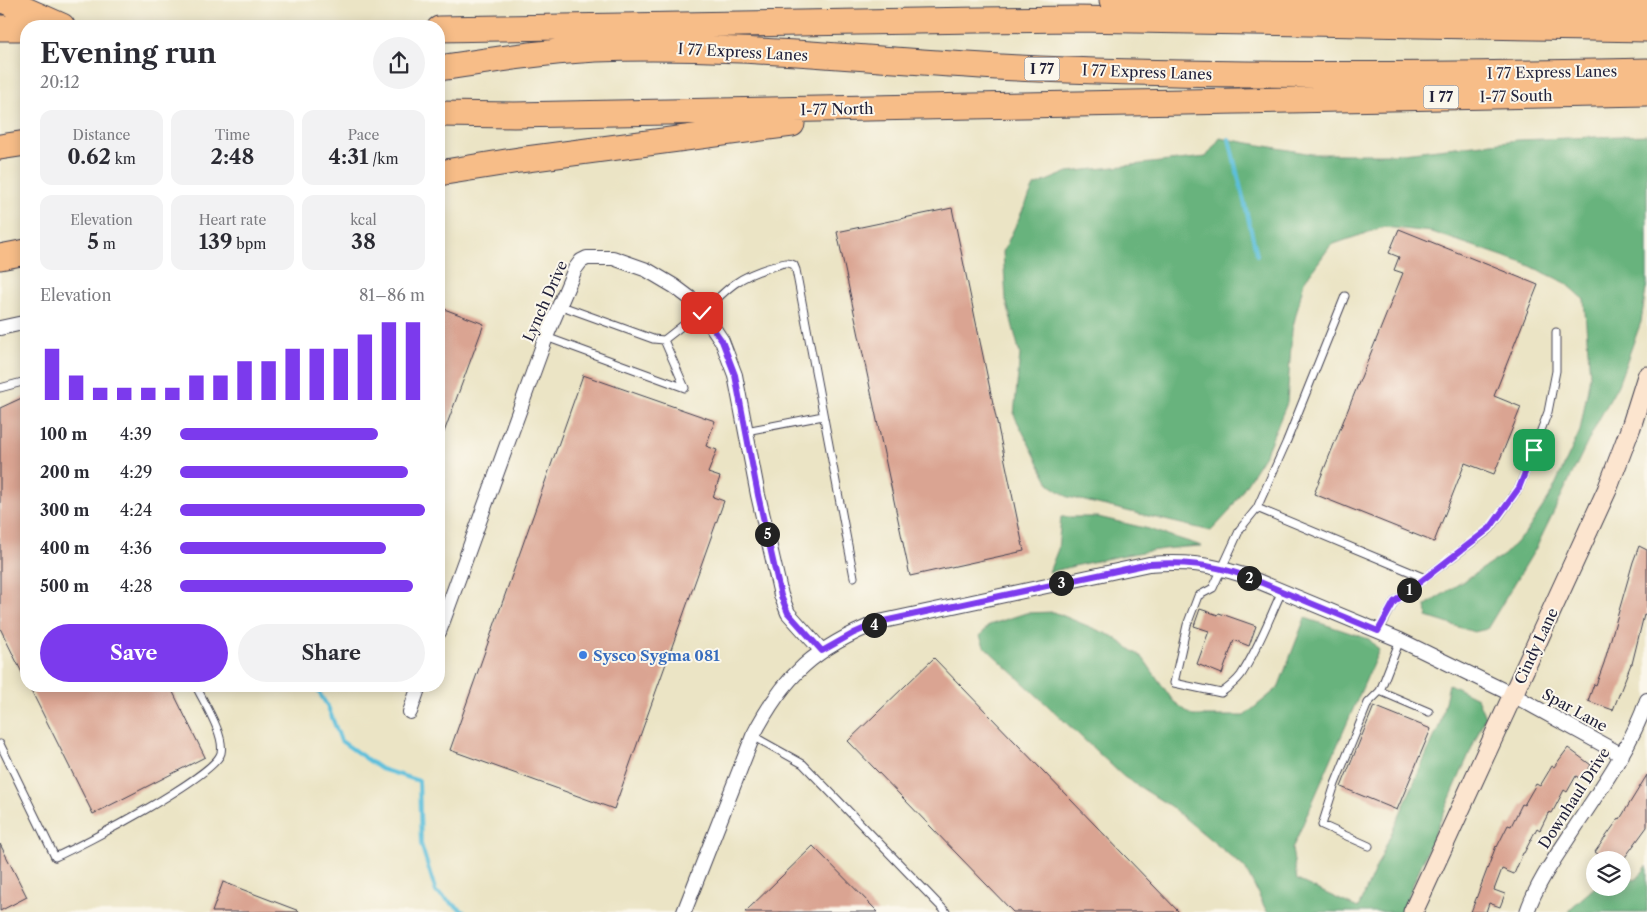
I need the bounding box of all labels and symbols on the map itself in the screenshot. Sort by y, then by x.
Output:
street label: I 77 Express Lanes [677,39,809,65]
road number: I 77 [1024,58,1060,80]
street label: I 77 Express Lanes [1082,60,1212,84]
street label: I 77 Express Lanes [1487,61,1617,83]
road number: I 77 [1424,85,1458,108]
street label: I-77 South [1479,86,1553,106]
street label: I-77 North [800,99,874,119]
street label: Lynch Drive [519,257,571,345]
pin [681,292,723,334]
pin [1513,429,1555,471]
pin: 5 [754,522,780,546]
pin: 2 [1236,566,1262,590]
pin: 3 [1048,570,1074,596]
pin: 1 [1396,578,1422,602]
street label: Cindy Lane [1510,605,1562,687]
pin: 4 [862,612,886,638]
place label: Sysco Sygma 081 [593,646,720,665]
marker: Sysco Sygma 081 [577,649,589,661]
street label: Spar Lane [1539,684,1611,736]
street label: Downhaul Drive [1534,744,1614,852]

